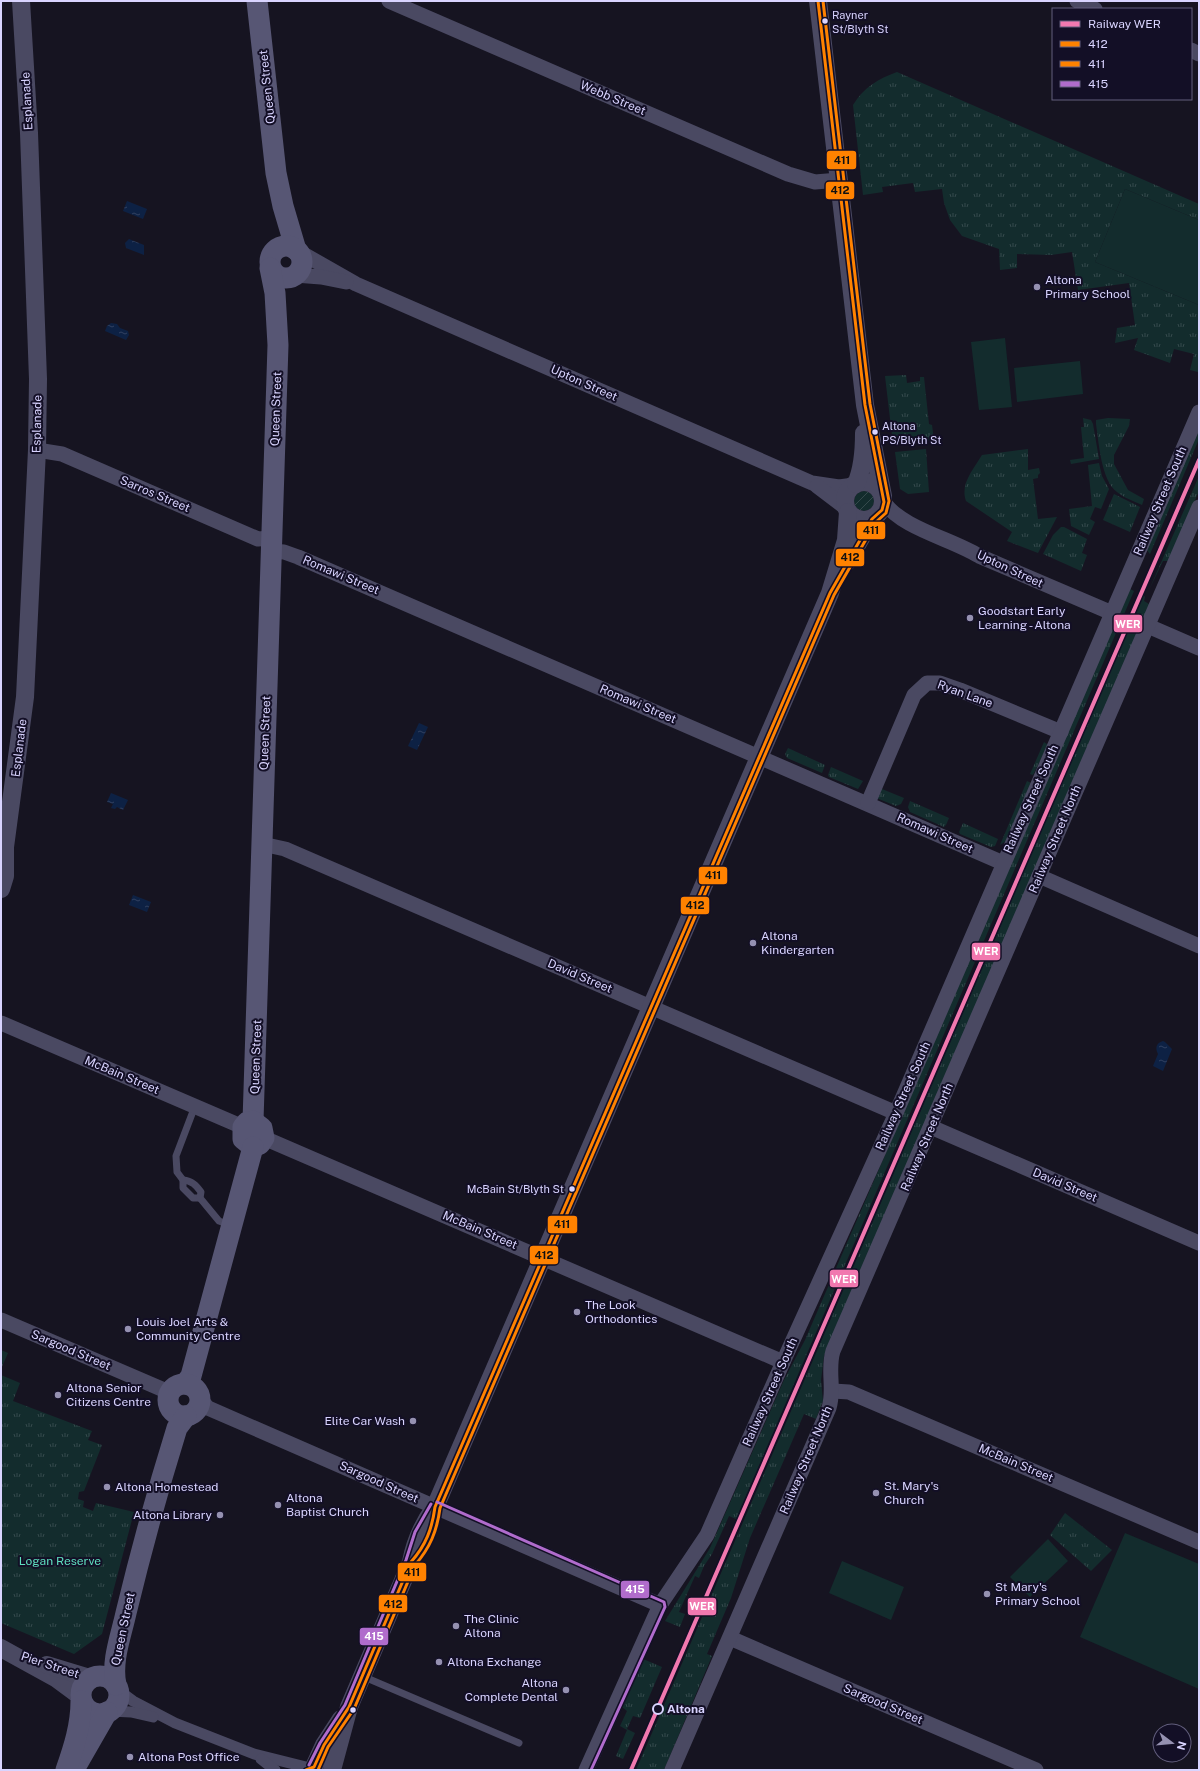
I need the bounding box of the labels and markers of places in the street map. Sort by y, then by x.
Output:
place label: Rayner St/Blyth St [832,9,888,35]
marker: Rayner St/Blyth St [820,16,830,26]
place label: Altona Primary School [1045,273,1130,301]
marker: Altona Primary School [1032,282,1042,292]
place label: Altona PS/Blyth St [882,420,941,446]
marker: Altona PS/Blyth St [870,427,880,437]
place label: Goodstart Early Learning - Altona [978,604,1071,632]
marker: Goodstart Early Learning - Altona [965,613,975,623]
place label: Altona Kindergarten [761,929,834,957]
marker: Altona Kindergarten [748,938,758,948]
place label: McBain St/Blyth St [467,1183,564,1195]
marker: McBain St/Blyth St [567,1184,577,1194]
place label: The Look Orthodontics [585,1298,657,1326]
marker: The Look Orthodontics [572,1307,582,1317]
place label: Louis Joel Arts & Community Centre [136,1315,241,1343]
marker: Louis Joel Arts & Community Centre [123,1324,133,1334]
place label: Altona Senior Citizens Centre [66,1381,151,1409]
marker: Altona Senior Citizens Centre [53,1390,63,1400]
place label: Elite Car Wash [324,1414,405,1428]
marker: Elite Car Wash [408,1416,418,1426]
place label: St. Mary's Church [884,1479,939,1507]
place label: Altona Homestead [115,1480,218,1494]
marker: Altona Homestead [102,1482,112,1492]
marker: St. Mary's Church [871,1488,881,1498]
place label: Altona Baptist Church [286,1491,369,1519]
marker: Altona Baptist Church [273,1500,283,1510]
place label: Altona Library [133,1508,213,1522]
marker: Altona Library [215,1510,225,1520]
place label: St Mary's Primary School [995,1580,1080,1608]
marker: St Mary's Primary School [982,1589,992,1599]
place label: The Clinic Altona [464,1612,519,1640]
marker: The Clinic Altona [451,1621,461,1631]
place label: Altona Exchange [447,1655,541,1669]
marker: Altona Exchange [434,1657,444,1667]
place label: Altona Complete Dental [465,1676,558,1704]
marker: Altona Complete Dental [561,1685,571,1695]
place label: Altona [667,1702,705,1716]
marker: Altona [652,1703,664,1715]
unlabelled marker [348,1705,358,1715]
place label: Altona Post Office [138,1750,240,1764]
marker: Altona Post Office [125,1752,135,1762]

